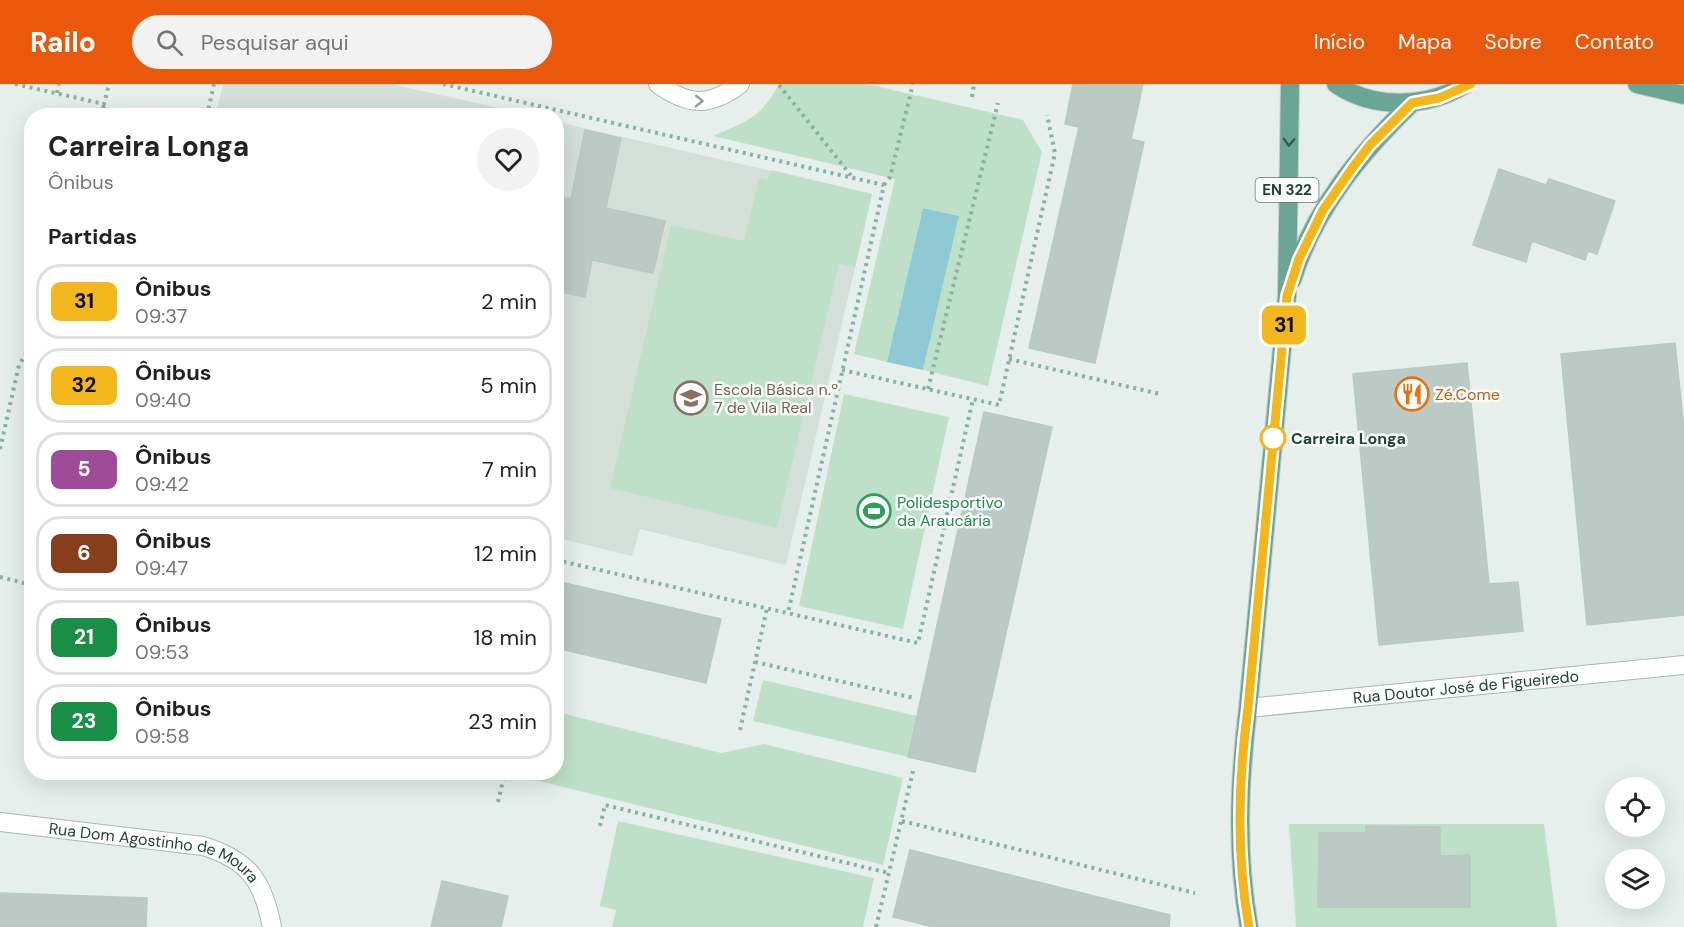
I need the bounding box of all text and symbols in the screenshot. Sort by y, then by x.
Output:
search box [132,15,552,69]
text: Railo [30,24,96,61]
icon: search [153,26,186,59]
text: Pesquisar aqui [201,28,349,57]
text: Início [1314,28,1365,56]
text: Mapa [1398,28,1452,56]
text: Sobre [1485,28,1542,56]
text: Contato [1575,28,1654,56]
one-way arrow [695,94,704,107]
text: Carreira Longa [48,128,249,165]
button: heart [477,128,540,191]
one-way arrow [1282,138,1295,147]
text: Ônibus [48,169,114,195]
road number: EN 322 [1256,178,1318,202]
text: Partidas [48,222,137,251]
text: Ônibus [135,274,212,303]
text: 31 [74,287,94,315]
text: 2 min [481,287,537,316]
text: 09:37 [135,303,187,329]
line badge: 31 [1257,306,1311,344]
text: 31 [1274,311,1294,339]
text: Ônibus [135,358,212,387]
text: 32 [72,371,96,399]
text: 5 min [480,371,537,400]
restaurant icon: Zé.Come [1394,376,1430,412]
place label: Escola Básica n.º 7 de Vila Real [714,379,838,418]
school or university icon: Escola Básica n.º 7 de Vila Real [673,380,709,416]
place label: Zé.Come [1435,384,1500,405]
text: 09:40 [135,387,191,413]
marker: Carreira Longa [1260,425,1286,451]
place label: Carreira Longa [1291,428,1406,449]
text: Ônibus [135,442,212,471]
text: 5 [77,455,91,483]
text: 7 min [482,455,537,484]
text: 09:42 [135,471,189,497]
place label: Polidesportivo da Araucária [897,492,1003,531]
sports icon: Polidesportivo da Araucária [856,493,892,529]
text: Ônibus [135,526,212,555]
text: 6 [77,539,91,567]
text: 12 min [474,539,537,568]
text: 09:47 [135,555,188,581]
text: Ônibus [135,610,212,639]
text: 21 [74,623,94,651]
text: 18 min [473,623,537,652]
text: 09:53 [135,639,189,665]
street label: Rua Doutor José de Figueiredo [1352,665,1580,709]
text: Ônibus [135,694,212,723]
text: 23 [72,707,96,735]
text: 23 min [468,707,537,736]
text: 09:58 [135,723,190,749]
map controls [1605,777,1665,909]
button: locate [1605,777,1665,837]
street label: Rua Dom Agostinho de Moura [48,818,264,887]
button: layers [1605,849,1665,909]

